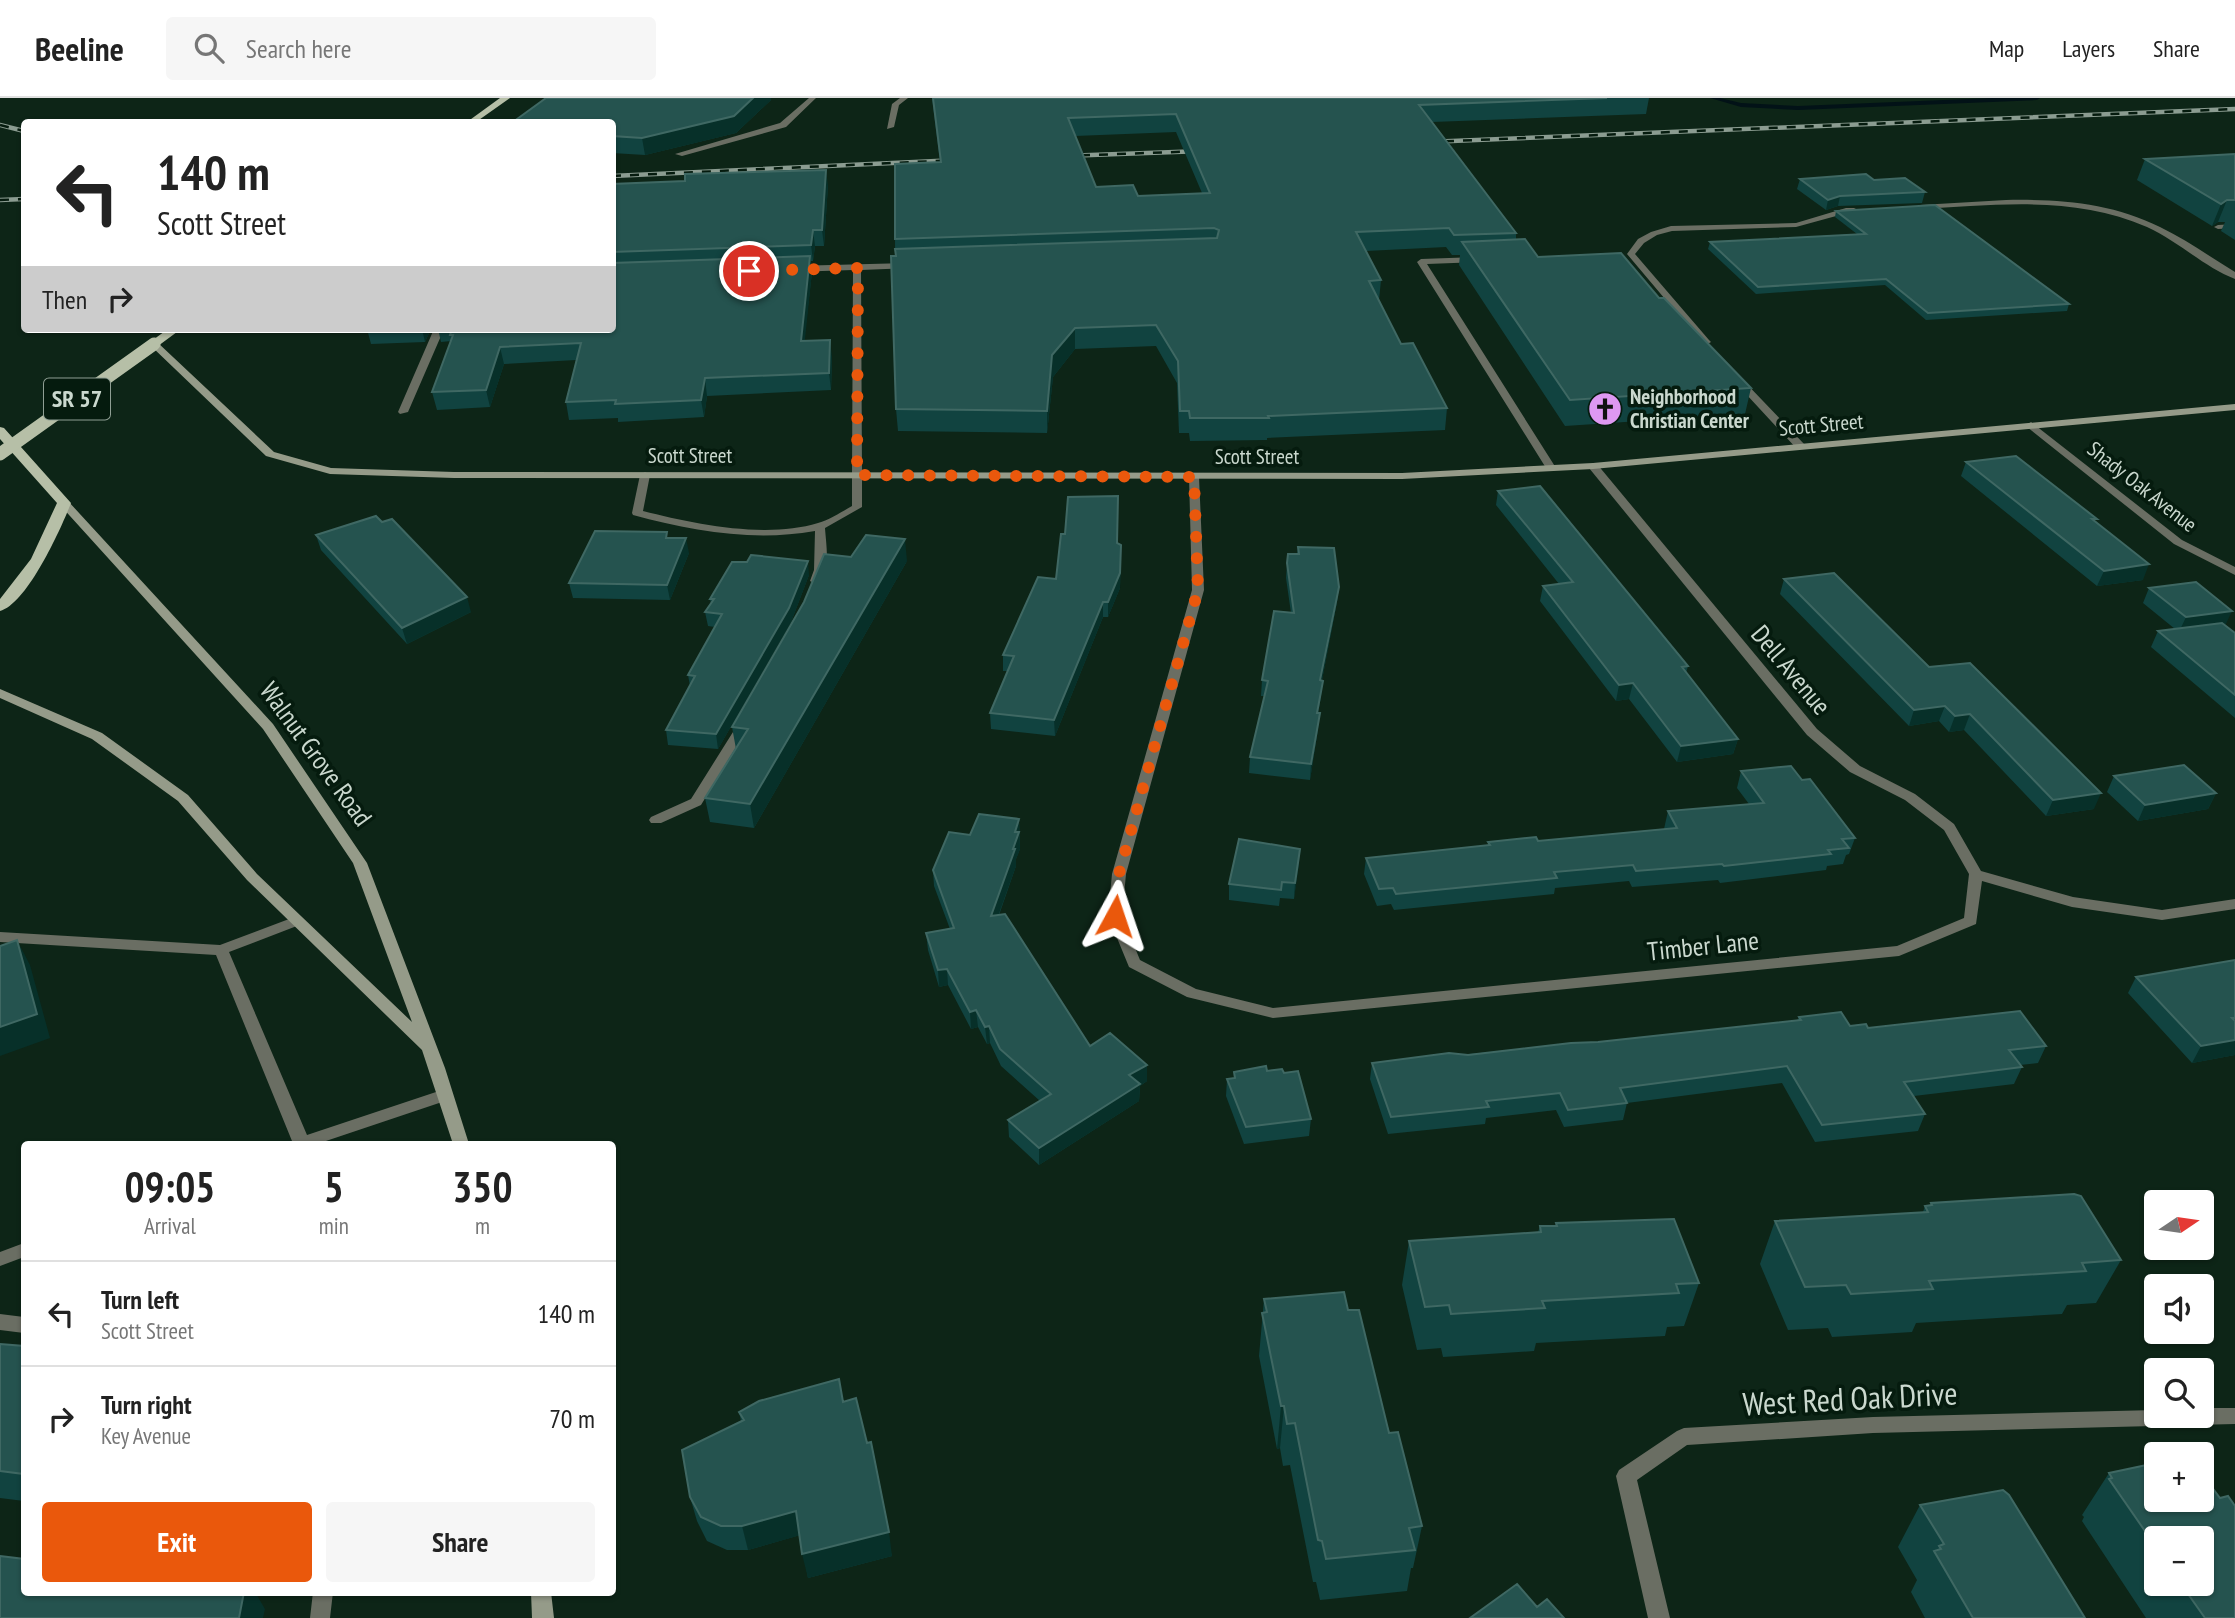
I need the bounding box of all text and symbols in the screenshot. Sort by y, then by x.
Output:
search box [166,17,656,80]
text: Beeline [35,27,124,70]
icon: search [190,29,228,67]
text: Search here [246,32,351,65]
text: Map [1989,33,2024,64]
text: Layers [2062,33,2115,64]
text: Share [2153,33,2200,64]
text: 140 m [157,140,270,204]
icon: left [42,147,133,238]
text: Scott Street [157,202,286,244]
pin [719,241,779,301]
icon: arrive [730,252,768,290]
icon: right [101,280,139,318]
text: Then [42,283,87,316]
road number: SR 57 [44,378,110,420]
place label: Neighborhood Christian Center [1630,383,1750,434]
church icon: Neighborhood Christian Center [1586,390,1624,428]
street label: Scott Street [1778,407,1865,442]
street label: Shady Oak Avenue [2082,435,2203,538]
street label: Scott Street [648,442,733,469]
street label: Scott Street [1215,443,1300,470]
street label: Dell Avenue [1744,618,1838,721]
street label: Walnut Grove Road [253,675,380,832]
position arrow [1078,879,1152,953]
street label: Timber Lane [1646,923,1760,968]
text: 09:05 [124,1159,215,1214]
text: 5 [324,1159,344,1214]
text: 350 [452,1159,513,1214]
north arrow [2144,1190,2214,1260]
map controls [2144,1190,2214,1596]
text: Arrival [144,1211,196,1240]
text: min [319,1211,349,1240]
text: m [475,1211,490,1240]
button: sound [2144,1274,2214,1344]
text: Turn left [101,1283,179,1316]
icon: left [42,1295,80,1333]
text: 140 m [537,1297,595,1330]
text: Scott Street [101,1316,194,1345]
button: search [2144,1358,2214,1428]
street label: West Red Oak Drive [1742,1371,1958,1425]
text: Turn right [101,1388,192,1421]
icon: right [42,1400,80,1438]
text: 70 m [549,1402,595,1435]
text: Key Avenue [101,1421,191,1450]
button: + [2144,1442,2214,1512]
button: Exit [42,1502,312,1582]
button: Share [326,1502,595,1582]
button: − [2144,1526,2214,1596]

